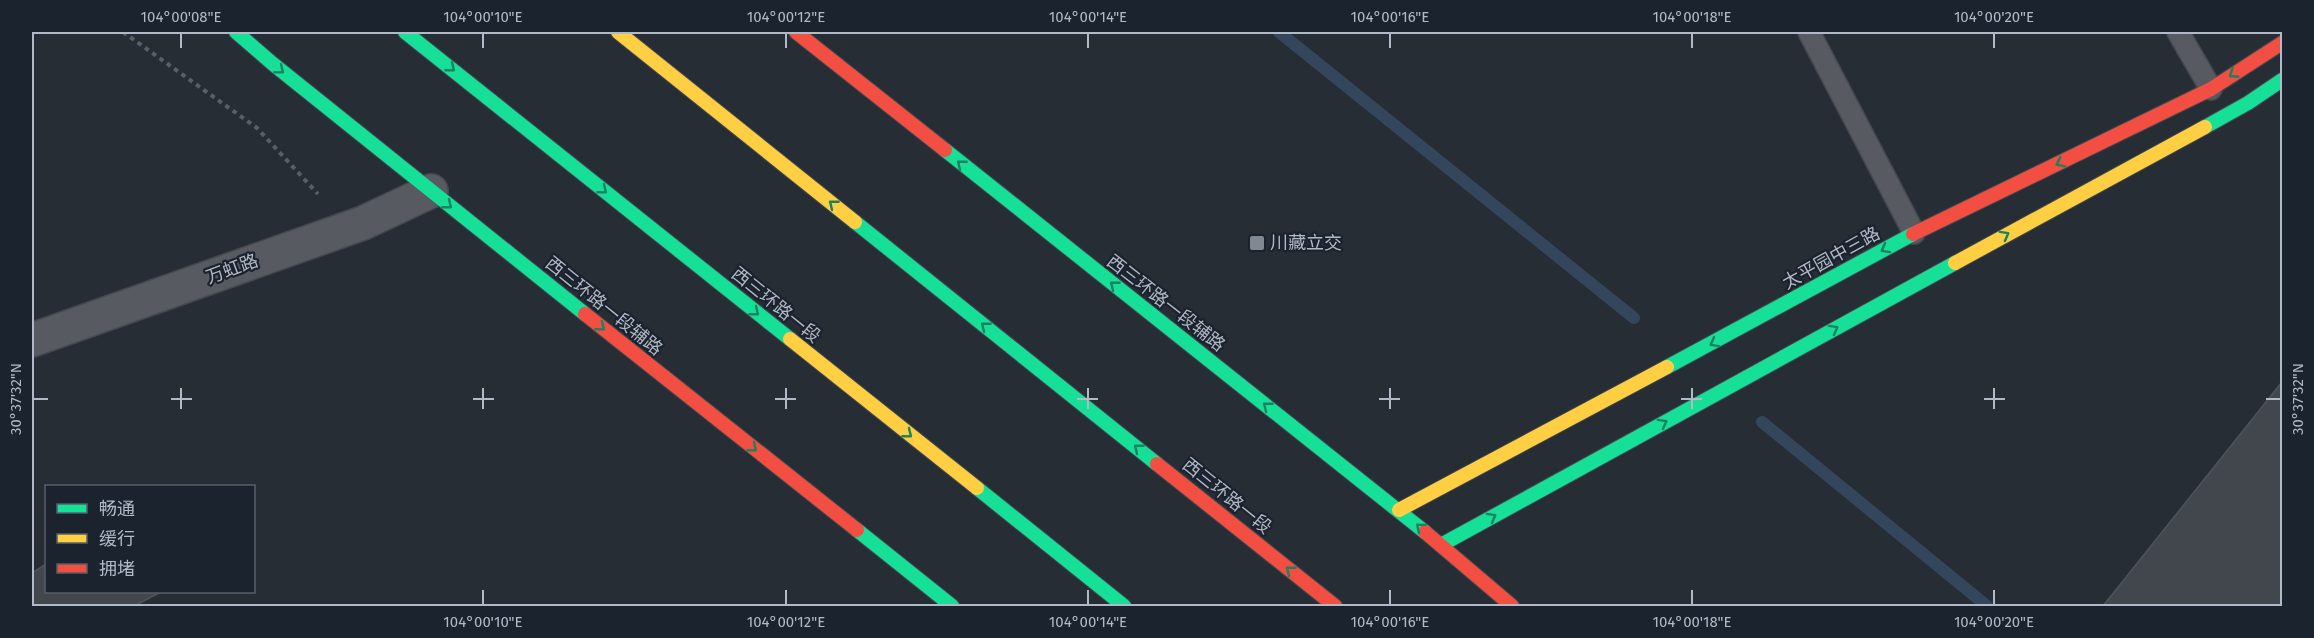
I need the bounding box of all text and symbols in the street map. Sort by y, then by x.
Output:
text: 104°00'08"E [141,8,221,26]
text: 104°00'10"E [443,8,523,26]
text: 104°00'12"E [747,8,825,26]
text: 104°00'14"E [1049,8,1127,26]
text: 104°00'16"E [1351,8,1429,26]
text: 104°00'18"E [1652,8,1732,26]
text: 104°00'20"E [1954,8,2034,26]
one-way arrow [444,61,455,72]
one-way arrow [273,63,284,74]
one-way arrow [2229,67,2239,79]
one-way arrow [2055,155,2066,167]
one-way arrow [957,160,968,171]
one-way arrow [596,182,607,193]
one-way arrow [442,198,453,209]
one-way arrow [829,201,840,212]
street label: 太平园中三路 [1778,222,1884,294]
one-way arrow [1999,231,2009,242]
place label: 川藏立交 [1270,232,1342,254]
marker: 川藏立交 [1248,234,1266,252]
one-way arrow [1881,242,1891,254]
street label: 万虹路 [203,249,261,289]
street label: 西三环路一段辅路 [1102,250,1230,356]
street label: 西三环路一段辅路 [541,252,667,360]
street label: 西三环路一段 [727,262,825,348]
one-way arrow [1110,282,1121,293]
one-way arrow [749,304,760,315]
one-way arrow [594,319,605,330]
one-way arrow [981,323,992,334]
one-way arrow [1828,325,1838,336]
one-way arrow [1709,336,1720,347]
text: 30°37'32"N [7,363,25,435]
text: 30°37'32"N [2289,363,2307,435]
one-way arrow [1263,402,1274,413]
one-way arrow [1657,419,1667,430]
one-way arrow [901,426,912,437]
one-way arrow [747,441,758,452]
one-way arrow [1133,444,1144,455]
street label: 西三环路一段 [1178,453,1276,539]
legend [45,485,255,593]
text: 畅通 [99,498,135,520]
one-way arrow [1486,513,1496,524]
one-way arrow [1416,523,1427,534]
text: 缓行 [99,528,135,550]
text: 拥堵 [99,558,135,580]
one-way arrow [1286,566,1297,577]
text: 104°00'10"E [443,613,523,631]
text: 104°00'12"E [747,613,825,631]
text: 104°00'14"E [1049,613,1127,631]
text: 104°00'16"E [1351,613,1429,631]
text: 104°00'18"E [1652,613,1732,631]
text: 104°00'20"E [1954,613,2034,631]

